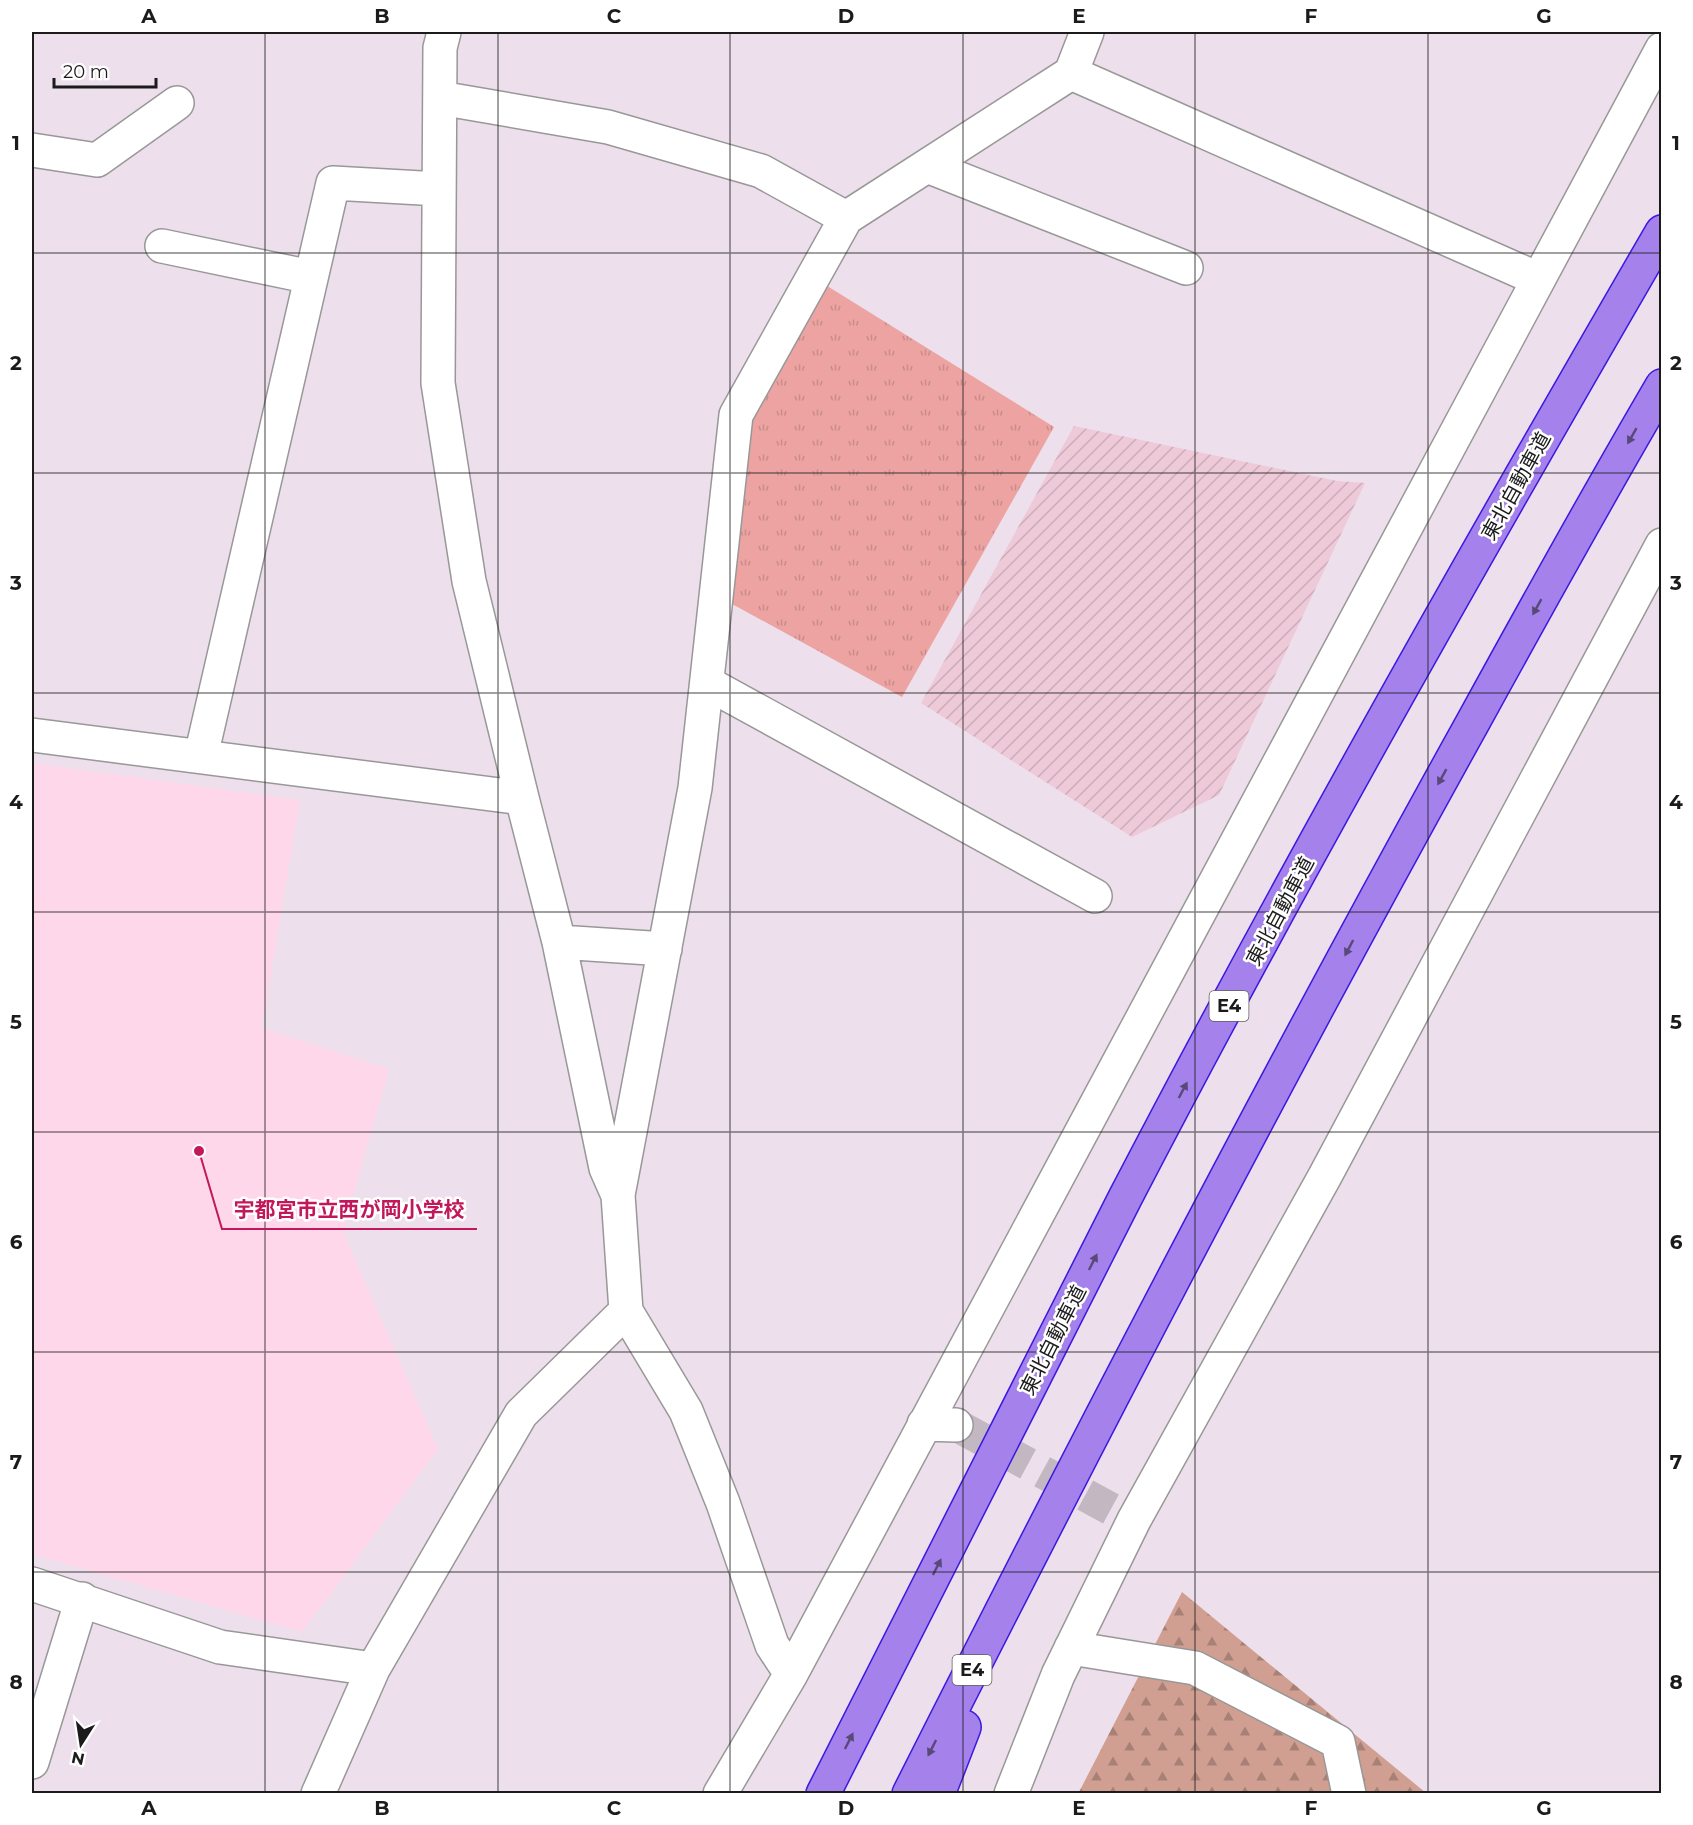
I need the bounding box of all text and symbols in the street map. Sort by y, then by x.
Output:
text: A [140,4,157,28]
text: B [374,4,390,28]
text: C [607,4,622,28]
text: D [838,4,854,28]
text: E [1072,4,1086,28]
text: F [1305,4,1318,28]
text: G [1536,4,1552,28]
scale bar [54,51,156,89]
text: 20 m [63,61,109,83]
text: 1 [12,131,20,155]
text: 1 [1672,131,1680,155]
text: 2 [10,351,22,375]
text: 2 [1670,351,1682,375]
street label: 東北自動車道 [1476,428,1556,544]
one-way arrow [1627,428,1637,445]
text: 3 [9,571,22,595]
text: 3 [1669,571,1682,595]
one-way arrow [1532,599,1542,616]
one-way arrow [1437,769,1448,785]
text: 4 [9,790,23,814]
text: 4 [1669,790,1683,814]
street label: 東北自動車道 [1241,852,1319,970]
one-way arrow [1344,940,1354,957]
road number: E4 [1210,991,1248,1021]
text: 5 [10,1010,22,1034]
text: 5 [1670,1010,1682,1034]
one-way arrow [1178,1081,1188,1098]
callout: 宇都宮市立西が岡小学校 [222,1190,477,1229]
text: 宇都宮市立西が岡小学校 [234,1197,465,1222]
text: 6 [10,1230,23,1254]
text: 6 [1670,1230,1683,1254]
one-way arrow [1088,1254,1097,1271]
street label: 東北自動車道 [1015,1281,1091,1399]
text: 7 [10,1450,22,1474]
text: 7 [1670,1450,1682,1474]
one-way arrow [932,1558,942,1575]
road number: E4 [952,1655,992,1685]
text: 8 [9,1670,23,1694]
text: 8 [1669,1670,1683,1694]
north arrow [51,1714,111,1774]
one-way arrow [845,1733,854,1750]
one-way arrow [927,1740,937,1757]
text: N [70,1748,86,1769]
text: A [140,1796,157,1820]
text: B [374,1796,390,1820]
text: C [607,1796,622,1820]
text: D [838,1796,854,1820]
text: E [1072,1796,1086,1820]
text: F [1305,1796,1318,1820]
text: G [1536,1796,1552,1820]

